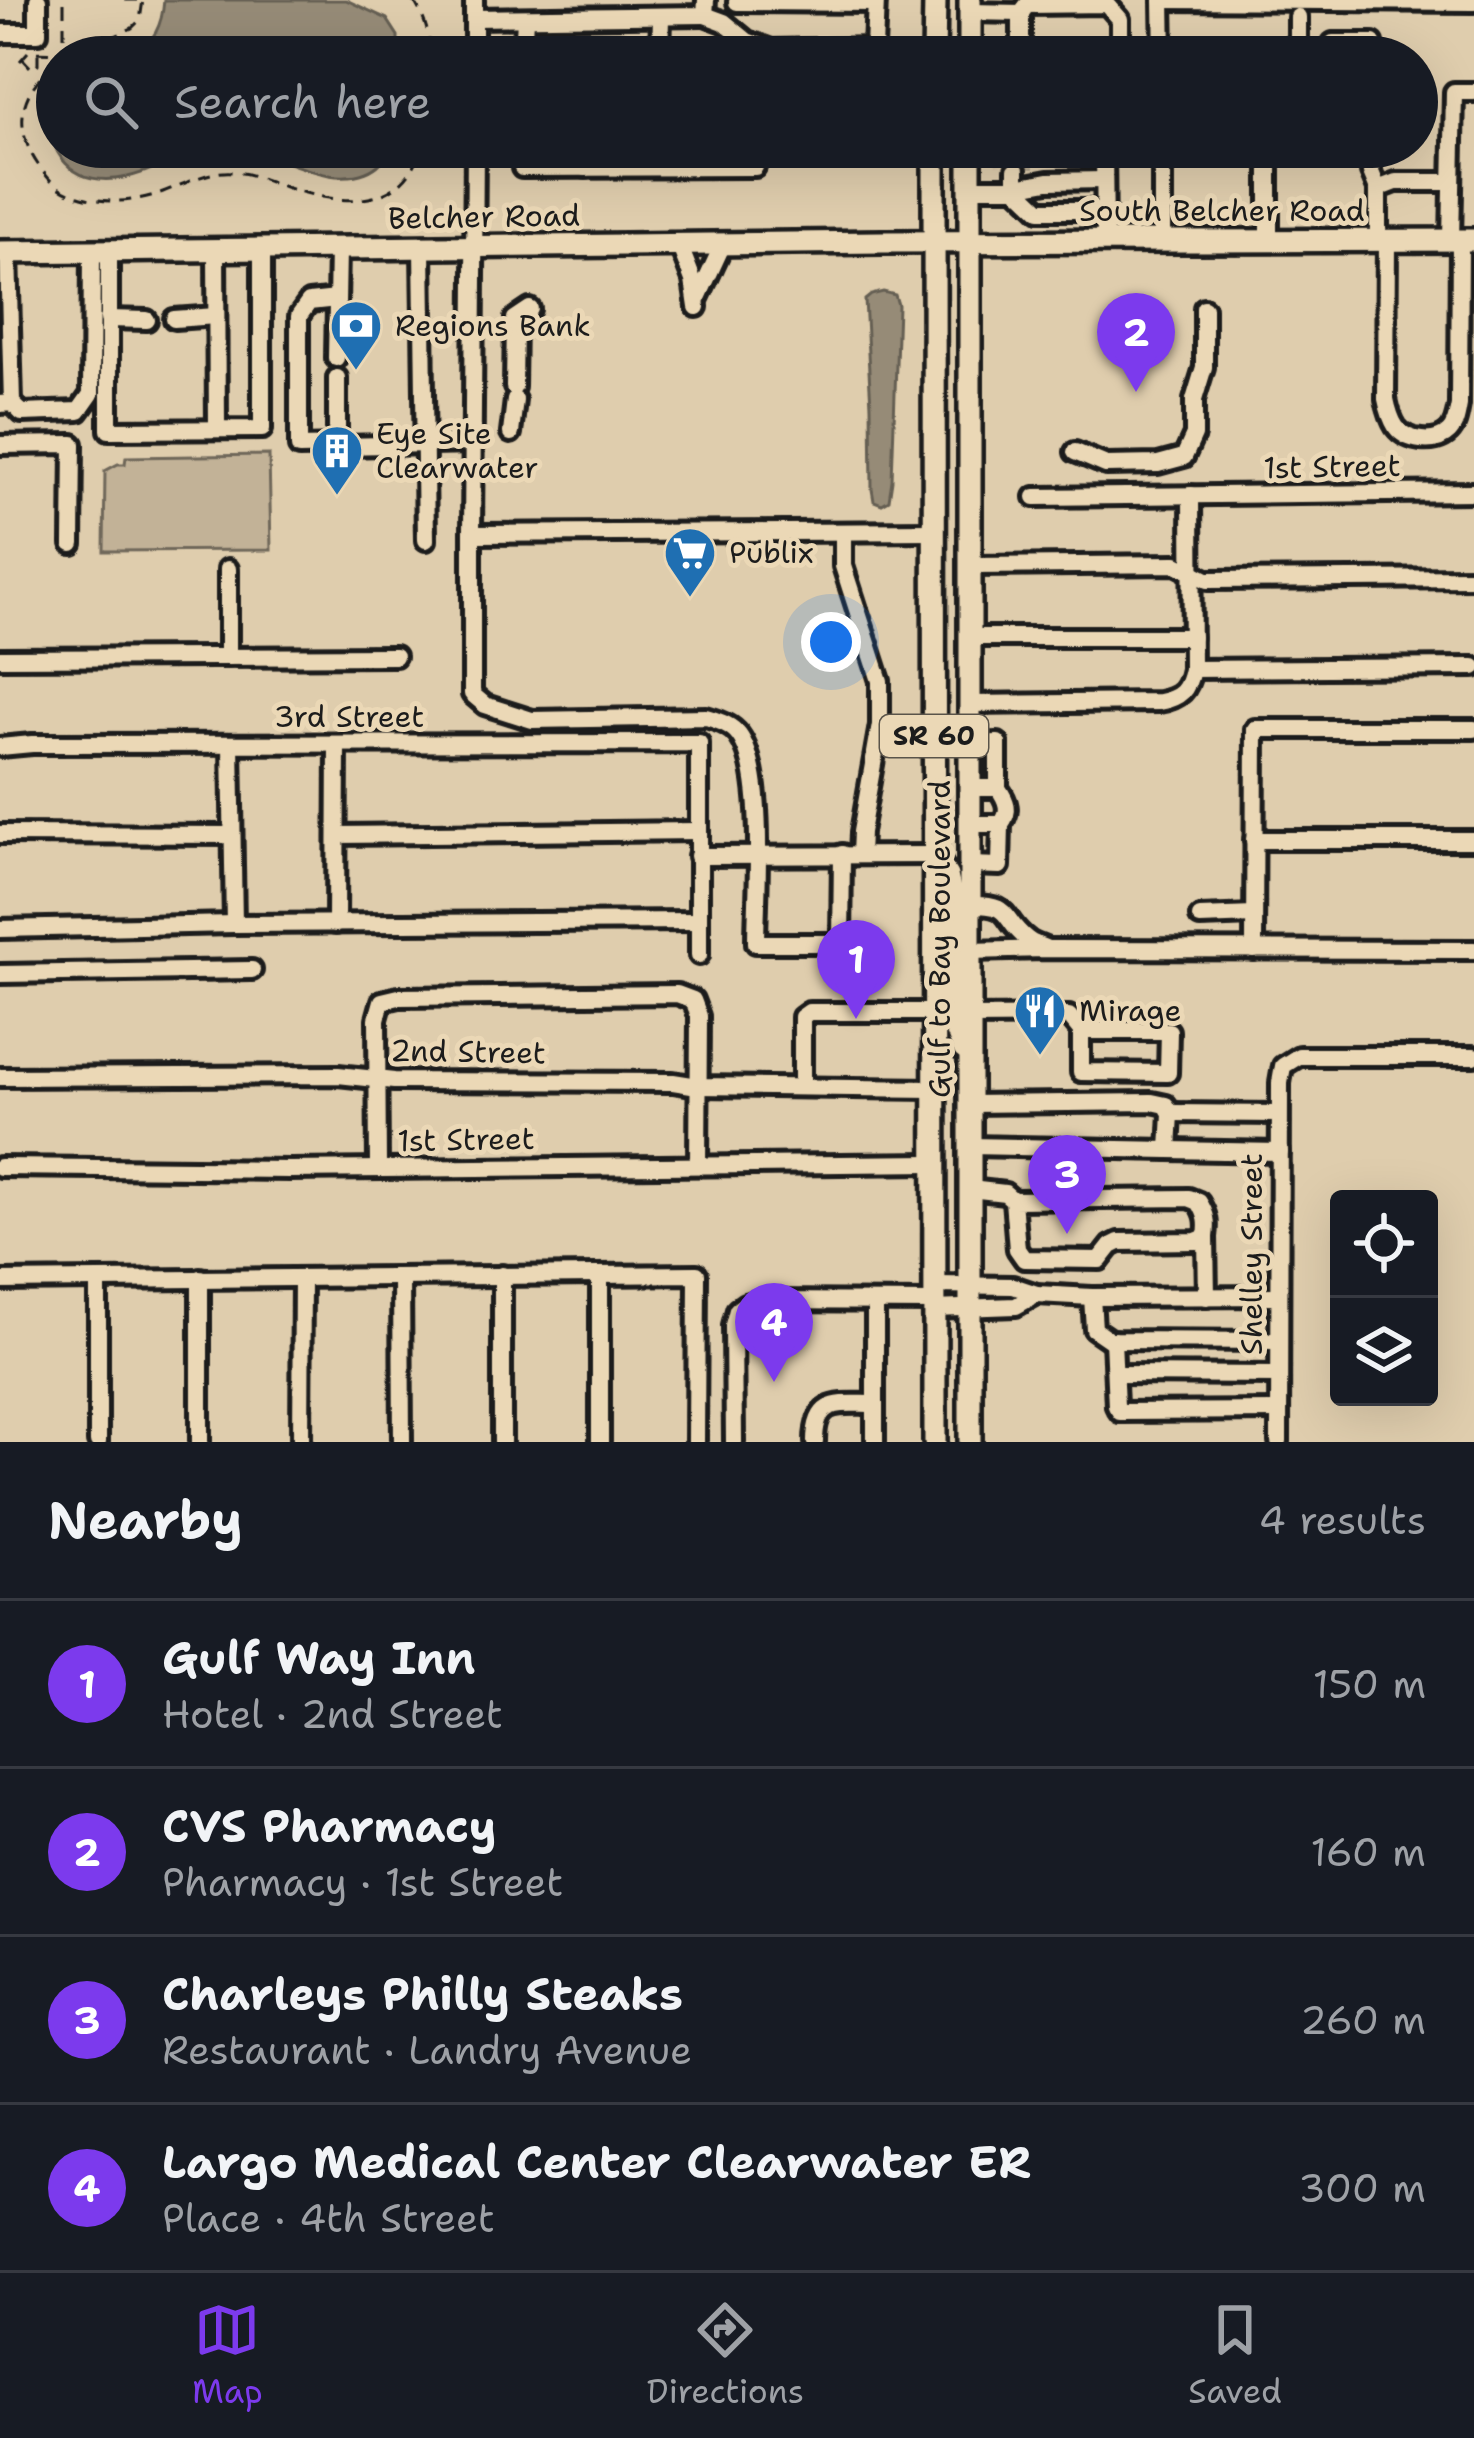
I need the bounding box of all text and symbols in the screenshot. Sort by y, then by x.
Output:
search box [36,36,1438,168]
icon: search [78,69,144,135]
text: Search here [174,72,431,132]
street label: South Belcher Road [1079,190,1365,231]
street label: Belcher Road [388,194,580,239]
pin: 2 [1097,293,1175,392]
bank icon: Regions Bank [328,298,384,372]
place label: Regions Bank [395,305,591,346]
place label: Eye Site Clearwater [376,413,539,488]
building icon: Eye Site Clearwater [309,423,365,497]
street label: 1st Street [1263,445,1401,488]
supermarket icon: Publix [662,525,718,599]
place label: Publix [729,532,814,573]
your location [801,612,861,672]
street label: 3rd Street [274,696,424,737]
road number: SR 60 [880,715,988,757]
street label: Gulf to Bay Boulevard [919,780,960,1098]
pin: 1 [817,920,895,1019]
restaurant icon: Mirage [1012,983,1068,1057]
place label: Mirage [1079,990,1181,1031]
street label: 2nd Street [390,1030,546,1073]
street label: 1st Street [397,1118,535,1161]
pin: 3 [1028,1135,1106,1234]
street label: Shelley Street [1231,1153,1272,1355]
map controls [1330,1190,1438,1406]
button: locate [1330,1190,1438,1298]
pin: 4 [735,1283,813,1382]
button: layers [1330,1298,1438,1406]
text: Nearby [48,1486,243,1554]
text: 4 results [1259,1494,1426,1546]
text: Gulf Way Inn [162,1628,476,1688]
text: 1 [78,1658,96,1710]
text: 150 m [1313,1658,1426,1710]
text: Hotel · 2nd Street [162,1688,503,1740]
text: CVS Pharmacy [162,1796,496,1856]
text: 2 [73,1826,101,1878]
text: 160 m [1311,1826,1426,1878]
text: Pharmacy · 1st Street [162,1856,563,1908]
text: Charleys Philly Steaks [162,1964,683,2024]
text: 3 [73,1994,101,2046]
text: 260 m [1300,1994,1426,2046]
text: Restaurant · Landry Avenue [162,2024,692,2076]
text: Largo Medical Center Clearwater ER [162,2132,1031,2192]
text: 4 [73,2162,101,2214]
text: 300 m [1298,2162,1426,2214]
text: Place · 4th Street [162,2192,495,2244]
tab: Map [192,2297,263,2414]
tab: Directions [647,2297,804,2414]
tab: Saved [1188,2297,1282,2414]

